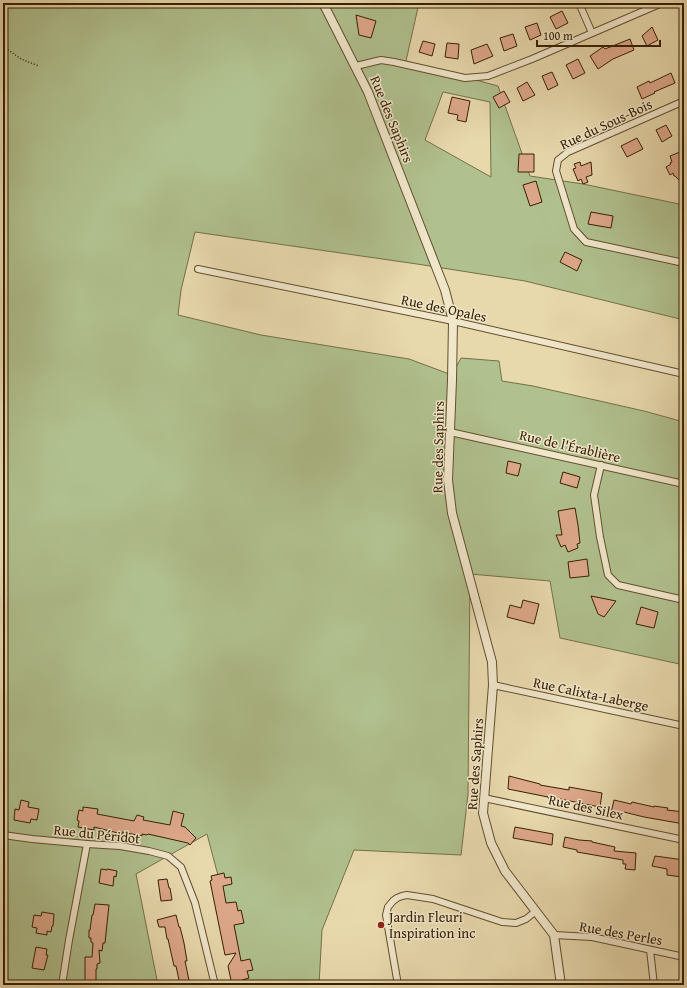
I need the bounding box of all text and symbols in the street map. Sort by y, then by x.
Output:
scale bar [537,22,660,48]
text: 100 m [543,27,573,44]
street label: Rue des Saphirs [365,73,419,165]
street label: Rue du Sous-Bois [557,94,655,154]
street label: Rue des Opales [400,289,488,327]
street label: Rue des Saphirs [427,401,449,493]
street label: Rue de l'Érablière [518,425,623,467]
street label: Rue Calixta-Laberge [531,672,651,716]
street label: Rue des Saphirs [462,717,488,811]
street label: Rue des Silex [547,789,626,825]
street label: Rue du Péridot [53,820,141,848]
place label: Jardin Fleuri Inspiration inc [387,907,475,943]
street label: Rue des Perles [578,916,664,950]
marker: Jardin Fleuri Inspiration inc [376,920,386,930]

